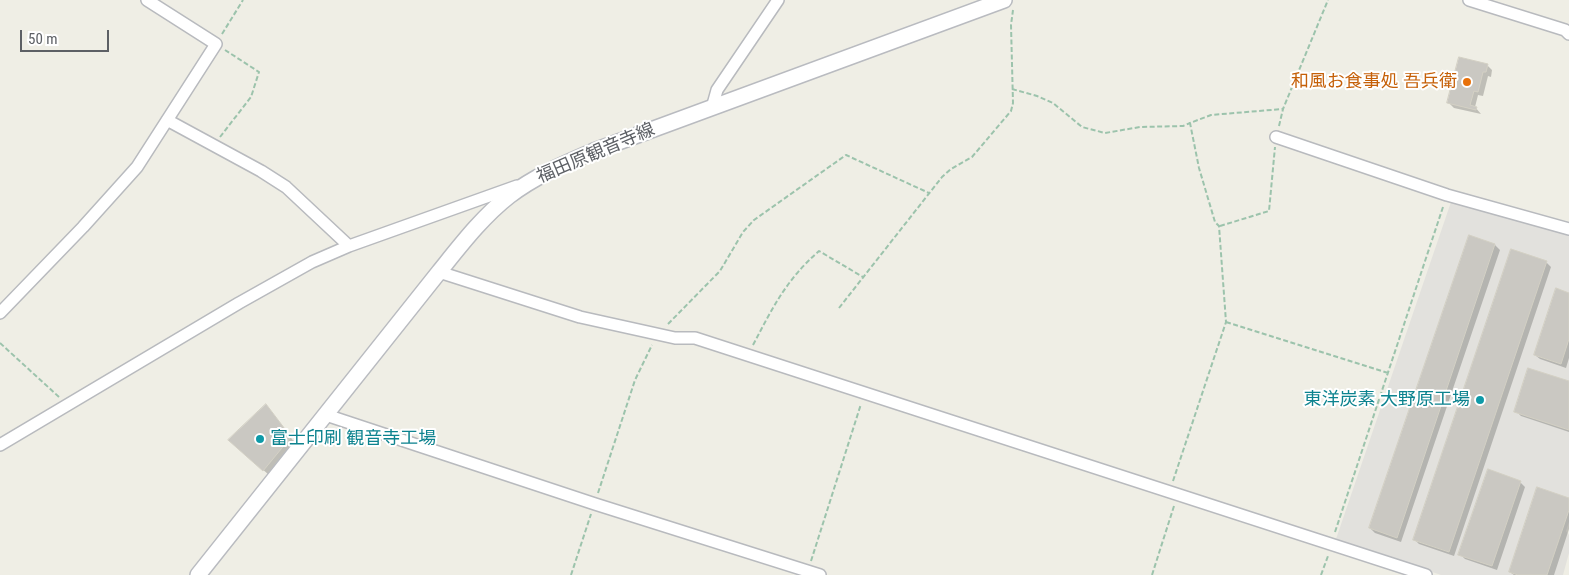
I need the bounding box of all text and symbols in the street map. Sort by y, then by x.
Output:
scale bar [22,20,111,52]
text: 50 m [28,30,58,48]
place label: 和風お食事処 吾兵衛 [1291,71,1457,93]
marker: 和風お食事処 吾兵衛 [1461,76,1473,88]
street label: 福田原観音寺線 [534,119,658,189]
place label: 東洋炭素 大野原工場 [1304,389,1470,411]
marker: 東洋炭素 大野原工場 [1474,394,1486,406]
place label: 富士印刷 観音寺工場 [270,428,436,450]
marker: 富士印刷 観音寺工場 [254,433,266,445]

